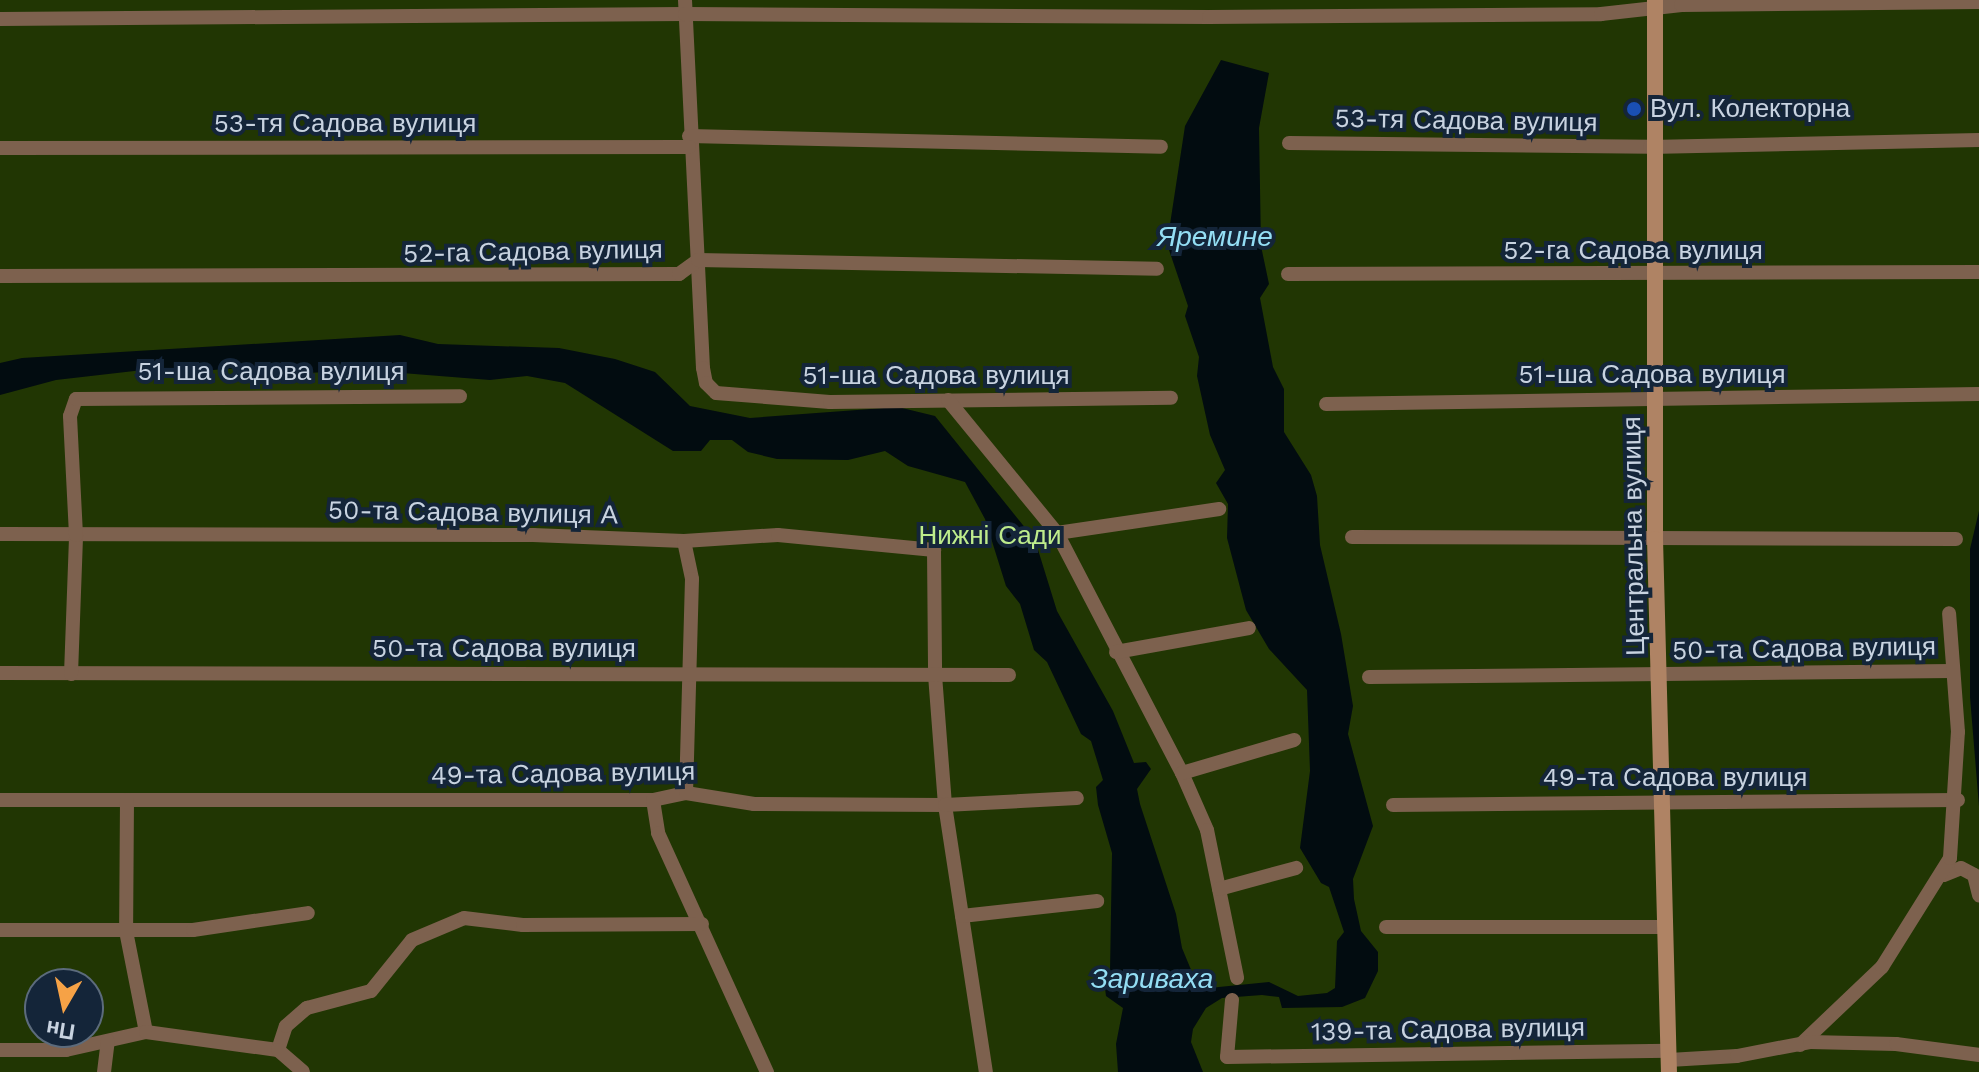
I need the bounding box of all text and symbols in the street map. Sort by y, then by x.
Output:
place label: Вул. Колекторна [1650,93,1850,125]
marker: Вул. Колекторна [1625,100,1643,118]
street label: 53-тя Садова вулиця [1334,103,1598,139]
street label: 53-тя Садова вулиця [214,108,476,140]
water label: Яремине [1157,220,1273,254]
street label: 52-га Садова вулиця [403,234,663,270]
street label: 52-га Садова вулиця [1503,235,1763,267]
street label: 51-ша Садова вулиця [137,356,405,388]
street label: 51-ша Садова вулиця [1518,359,1786,391]
street label: 51-ша Садова вулиця [802,360,1070,392]
street label: Центральна вулиця [1616,416,1652,656]
street label: 50-та Садова вулиця А [328,495,618,531]
park label: Нижні Сади [919,520,1061,552]
street label: 50-та Садова вулиця [1672,631,1936,667]
street label: 50-та Садова вулиця [372,633,636,665]
street label: 49-та Садова вулиця [431,756,695,792]
street label: 49-та Садова вулиця [1543,762,1807,794]
water label: Зариваха [1091,962,1213,996]
north arrow [24,968,104,1048]
street label: 139-та Садова вулиця [1311,1012,1585,1048]
text: Пн [44,1016,77,1045]

